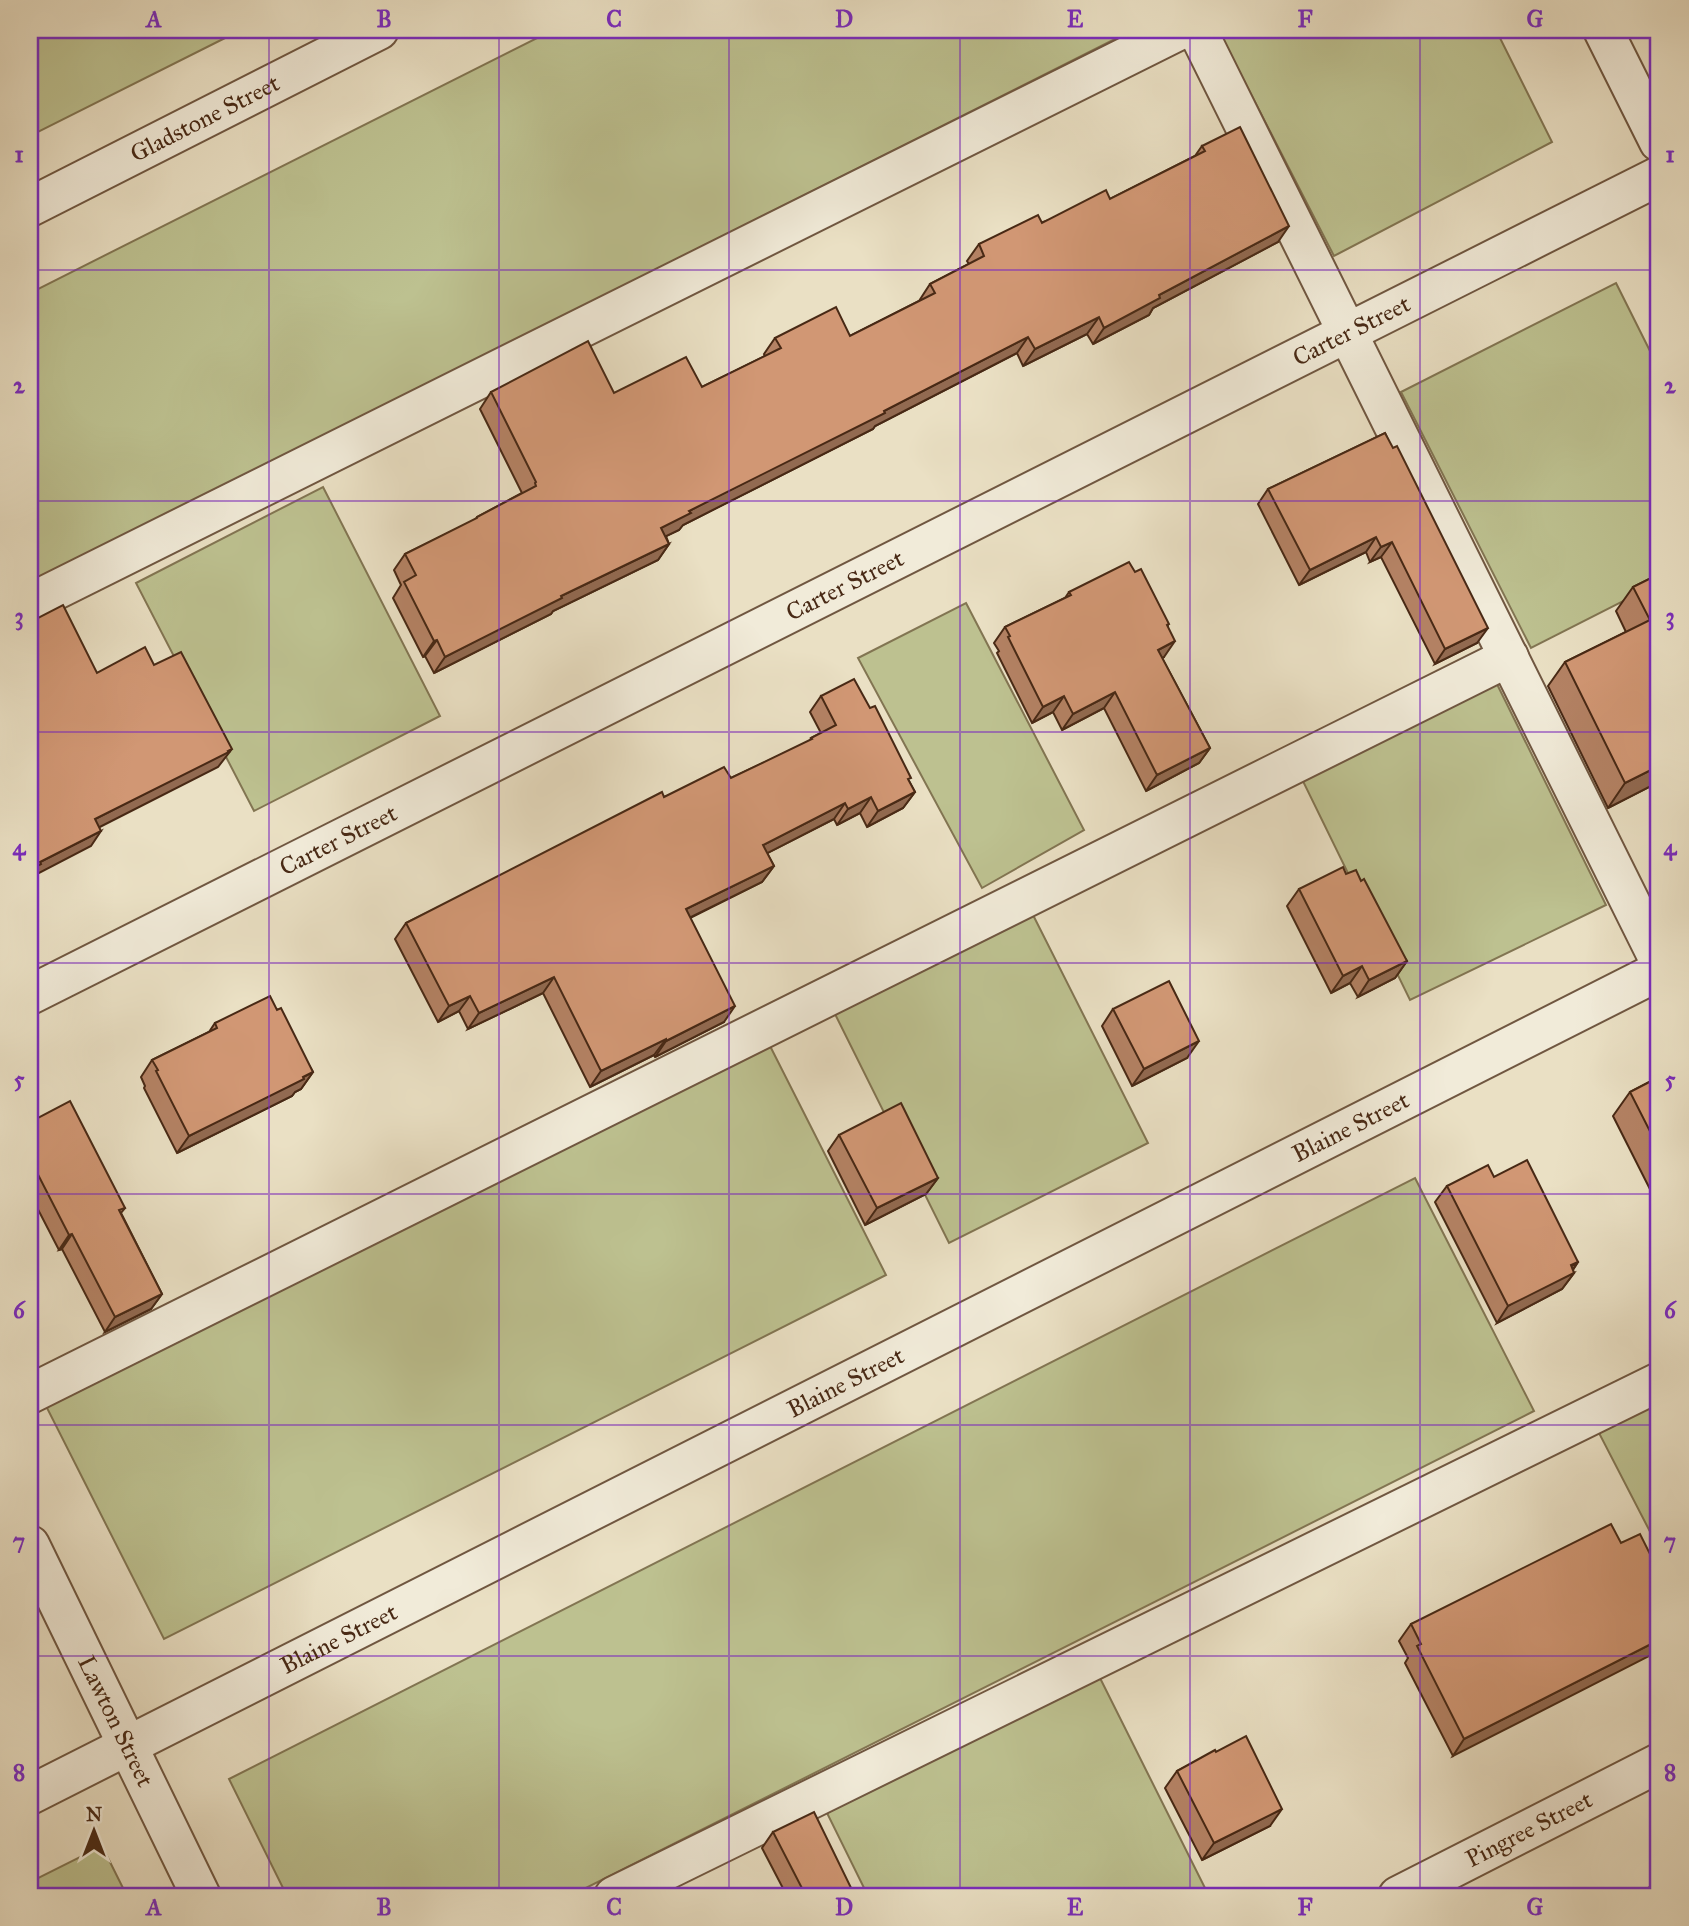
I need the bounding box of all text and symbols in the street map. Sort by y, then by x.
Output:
text: A [144,5,162,33]
text: B [376,5,392,33]
text: C [606,5,622,33]
text: D [835,5,853,33]
text: E [1067,5,1084,33]
text: F [1297,5,1313,33]
text: G [1527,5,1544,33]
street label: Gladstone Street [125,68,285,169]
text: 1 [14,140,24,168]
text: 1 [1665,140,1675,168]
street label: Carter Street [1288,288,1416,373]
text: 2 [13,371,25,399]
text: 2 [1664,371,1676,399]
street label: Carter Street [781,543,909,627]
text: 3 [14,602,24,631]
text: 3 [1665,602,1675,631]
street label: Carter Street [274,798,403,882]
text: 4 [13,833,27,861]
text: 4 [1664,833,1678,861]
text: 5 [14,1065,25,1093]
text: 5 [1665,1065,1676,1093]
street label: Blaine Street [1287,1085,1415,1169]
text: 6 [13,1296,26,1324]
text: 6 [1664,1296,1677,1324]
street label: Blaine Street [782,1340,909,1424]
text: 7 [13,1527,25,1555]
text: 7 [1664,1527,1676,1555]
street label: Blaine Street [275,1597,403,1681]
street label: Lawton Street [71,1651,161,1792]
text: 8 [13,1758,25,1786]
text: 8 [1664,1758,1676,1786]
street label: Pingree Street [1461,1784,1598,1874]
north arrow [60,1797,130,1867]
text: N [86,1803,102,1826]
text: A [144,1893,162,1921]
text: B [376,1893,392,1921]
text: C [606,1893,622,1921]
text: D [835,1893,853,1921]
text: E [1067,1893,1084,1921]
text: F [1297,1893,1313,1921]
text: G [1527,1893,1544,1921]

